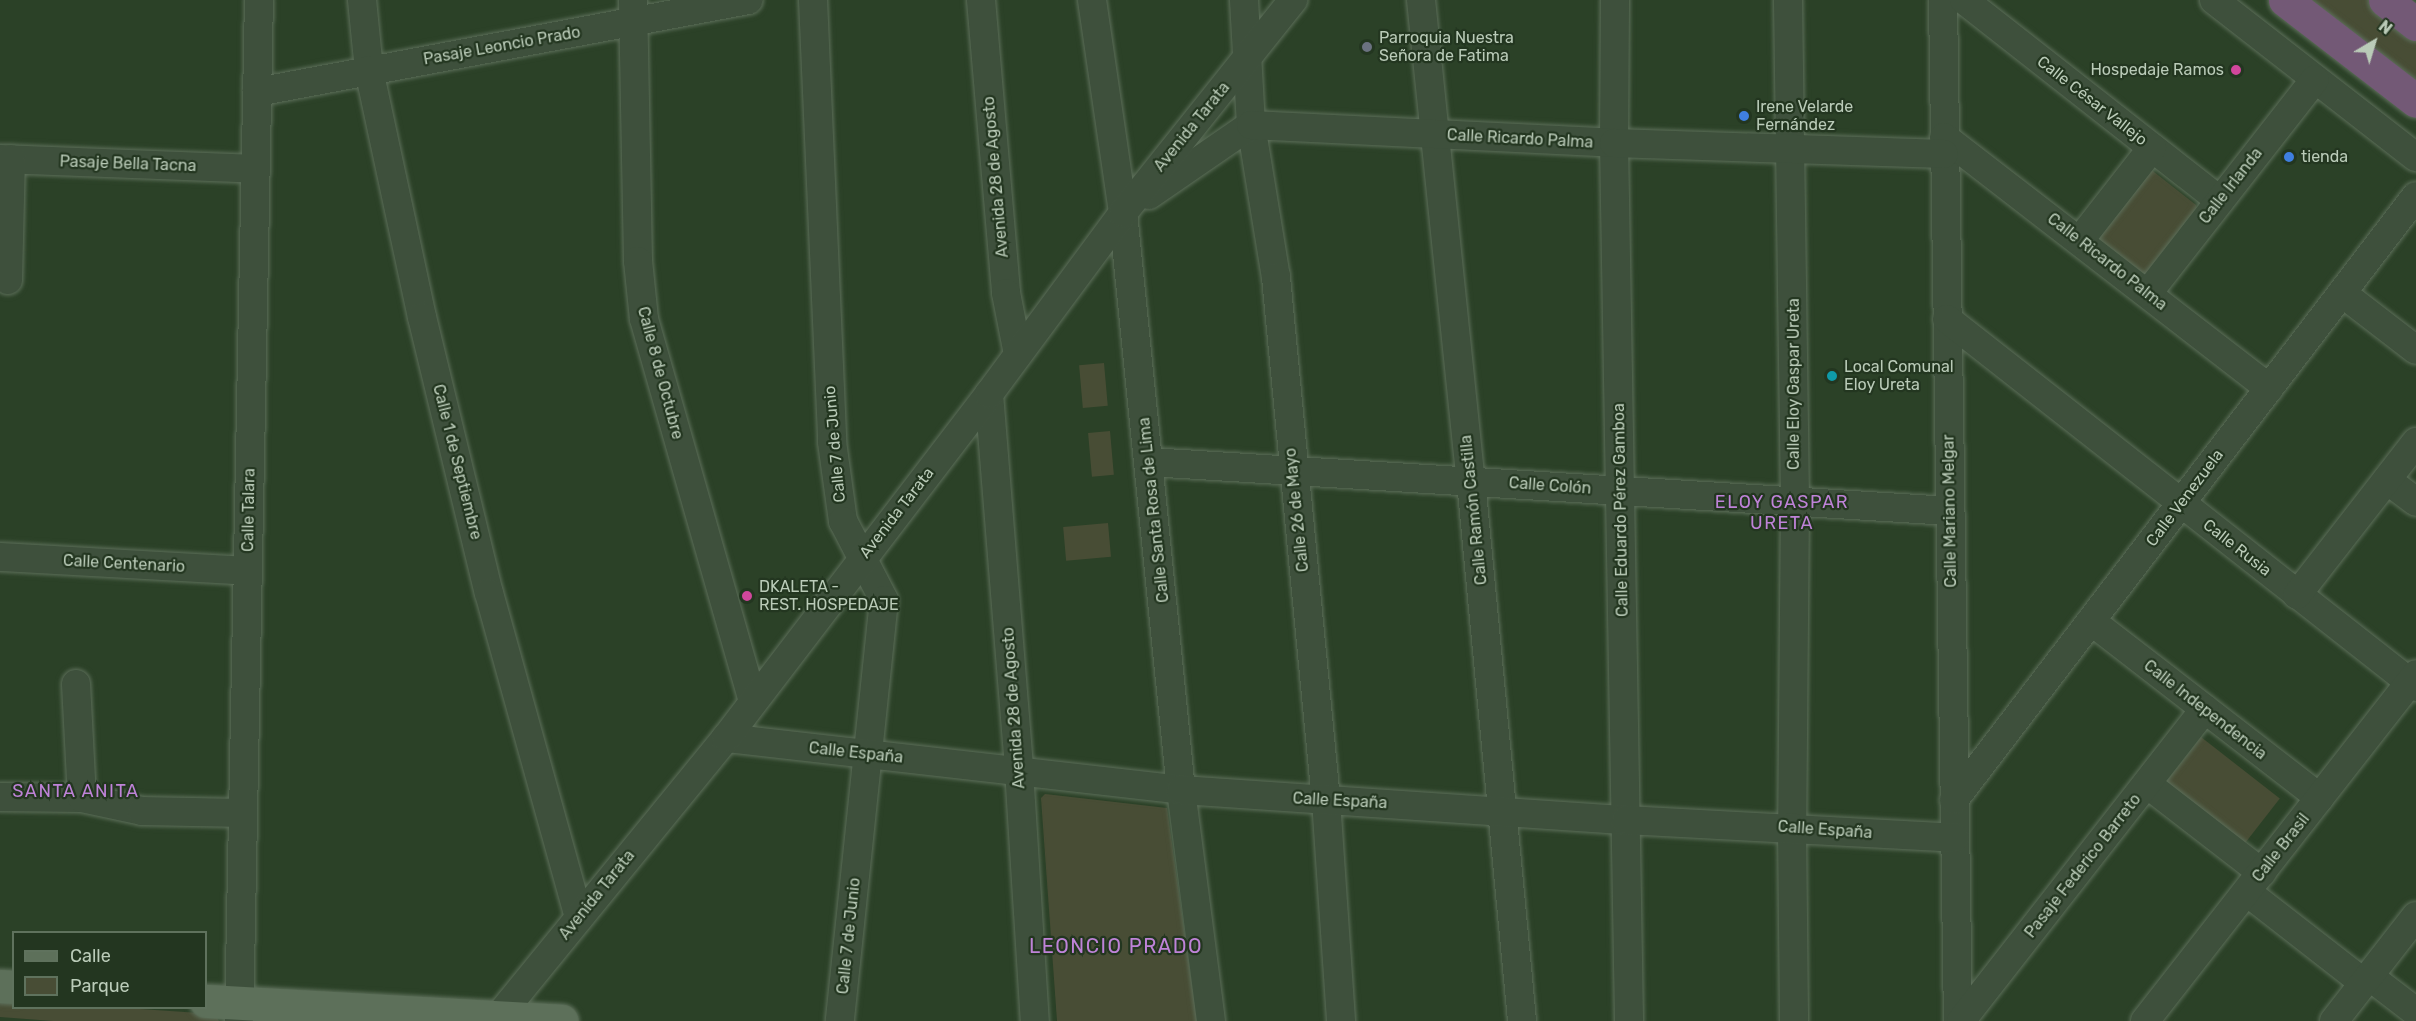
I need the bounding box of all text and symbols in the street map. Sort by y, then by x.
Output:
north arrow [2344,12,2404,72]
text: N [2375,16,2396,38]
street label: Pasaje Leoncio Prado [422,23,582,69]
place label: Parroquia Nuestra Señora de Fatima [1379,28,1514,66]
marker: Parroquia Nuestra Señora de Fatima [1360,40,1374,54]
street label: Calle César Vallejo [2033,52,2151,150]
place label: Hospedaje Ramos [2090,60,2224,80]
marker: Hospedaje Ramos [2229,63,2243,77]
street label: Avenida Tarata [1150,78,1234,176]
street label: Avenida 28 de Agosto [979,95,1013,259]
place label: Irene Velarde Fernández [1756,97,1854,135]
marker: Irene Velarde Fernández [1737,109,1751,123]
street label: Calle Ricardo Palma [1446,126,1594,152]
street label: Calle Irlanda [2195,144,2267,228]
place label: tienda [2301,147,2348,167]
marker: tienda [2282,150,2296,164]
street label: Pasaje Bella Tacna [59,152,197,176]
street label: Calle Ricardo Palma [2043,209,2171,315]
street label: Calle Eloy Gaspar Ureta [1784,298,1804,470]
street label: Calle 8 de Octubre [633,305,687,441]
place label: Local Comunal Eloy Ureta [1844,357,1954,395]
marker: Local Comunal Eloy Ureta [1825,369,1839,383]
street label: Calle 1 de Septiembre [428,382,486,542]
street label: Calle 7 de Junio [820,385,850,503]
street label: Calle Eduardo Pérez Gamboa [1610,403,1632,617]
street label: Calle Santa Rosa de Lima [1135,416,1173,604]
street label: Calle Ramón Castilla [1457,434,1491,586]
street label: Calle Mariano Melgar [1939,434,1961,588]
street label: Calle Venezuela [2142,446,2228,550]
street label: Calle 26 de Mayo [1281,447,1313,573]
street label: Avenida Tarata [856,464,938,562]
street label: Calle Talara [239,468,259,552]
street label: Calle Colón [1508,474,1592,498]
district label: ELOY GASPAR URETA [1715,492,1849,534]
street label: Calle Rusia [2199,515,2275,581]
street label: Calle Centenario [62,551,186,577]
place label: DKALETA - REST. HOSPEDAJE [759,577,899,615]
marker: DKALETA - REST. HOSPEDAJE [740,589,754,603]
street label: Avenida 28 de Agosto [999,626,1029,790]
street label: Calle Independencia [2140,656,2270,764]
street label: Calle España [808,738,904,768]
district label: SANTA ANITA [12,780,140,802]
street label: Calle España [1292,789,1388,813]
street label: Pasaje Federico Barreto [2021,790,2145,942]
street label: Calle Brasil [2248,810,2314,886]
street label: Calle España [1777,817,1873,843]
street label: Avenida Tarata [555,846,639,944]
street label: Calle 7 de Junio [833,877,865,995]
legend [12,931,207,1009]
district label: LEONCIO PRADO [1029,934,1203,958]
text: Calle [70,945,111,967]
text: Parque [70,975,130,997]

